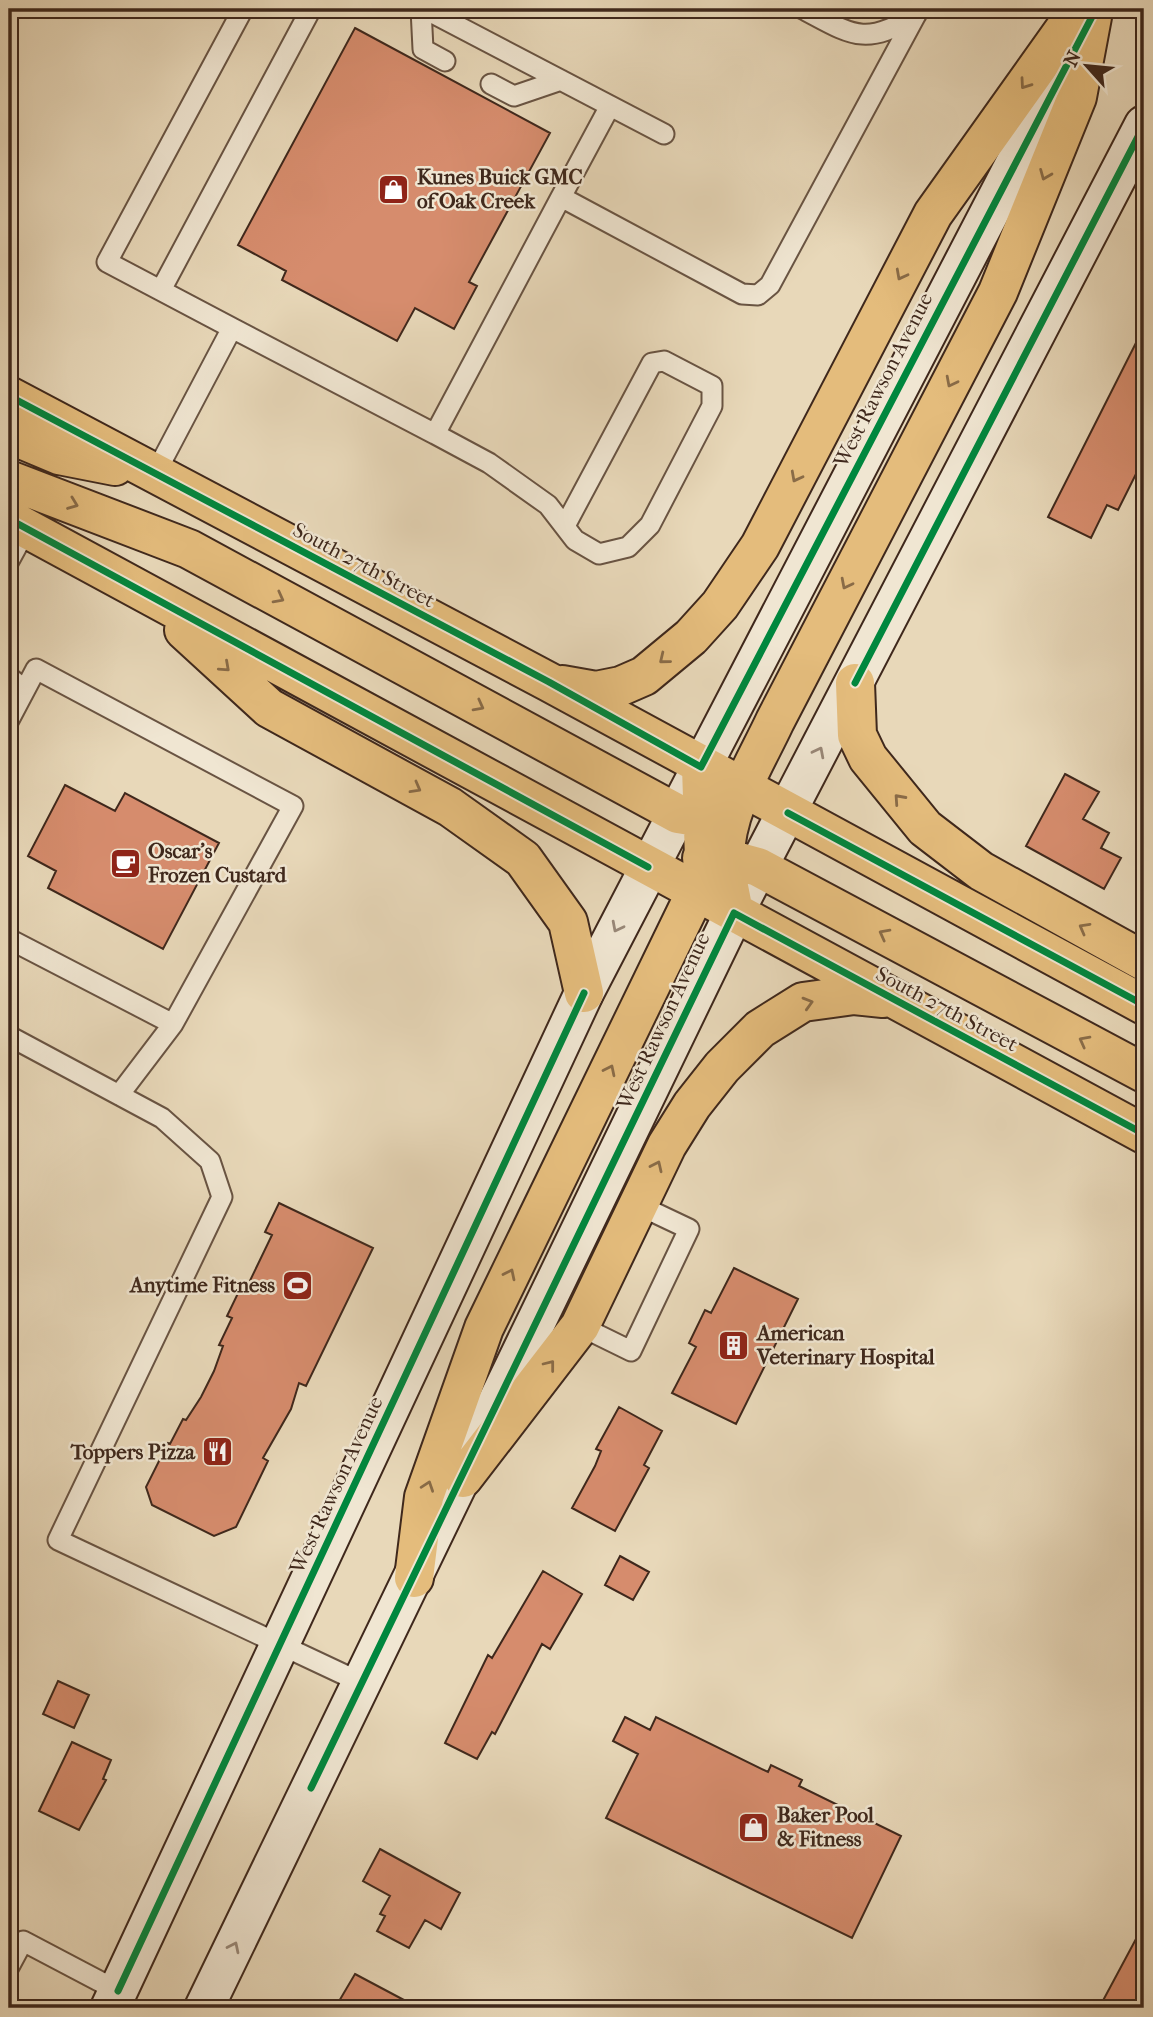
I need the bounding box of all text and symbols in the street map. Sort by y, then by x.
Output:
north arrow [1052,32,1122,102]
text: N [1060,47,1086,70]
one-way arrow [1021,76,1033,89]
place label: Kunes Buick GMC of Oak Creek [417,165,583,213]
one-way arrow [1039,168,1053,181]
shop icon: Kunes Buick GMC of Oak Creek [377,172,411,206]
one-way arrow [896,268,910,280]
street label: West Rawson Avenue [828,289,937,472]
one-way arrow [946,375,959,387]
one-way arrow [791,469,805,482]
one-way arrow [66,495,78,509]
street label: South 27th Street [289,518,439,613]
one-way arrow [841,577,854,589]
one-way arrow [272,590,284,603]
one-way arrow [660,651,672,664]
one-way arrow [217,659,230,672]
one-way arrow [472,698,484,712]
one-way arrow [811,747,825,759]
one-way arrow [409,780,421,793]
one-way arrow [895,794,907,807]
place label: Oscar's Frozen Custard [147,839,287,887]
cafe icon: Oscar's Frozen Custard [108,846,142,880]
one-way arrow [612,920,626,932]
one-way arrow [1079,923,1092,936]
street label: West Rawson Avenue [611,929,715,1114]
one-way arrow [878,929,891,942]
street label: South 27th Street [872,962,1022,1057]
one-way arrow [802,997,814,1011]
one-way arrow [1079,1036,1091,1049]
one-way arrow [601,1065,615,1077]
one-way arrow [649,1161,663,1173]
sports icon: Anytime Fitness [281,1268,315,1302]
one-way arrow [502,1269,516,1281]
place label: Anytime Fitness [128,1273,275,1297]
place label: American Veterinary Hospital [755,1321,935,1369]
building icon: American Veterinary Hospital [717,1328,751,1362]
one-way arrow [542,1361,554,1373]
street label: West Rawson Avenue [284,1393,388,1578]
restaurant icon: Toppers Pizza [201,1435,235,1469]
place label: Toppers Pizza [70,1440,196,1464]
one-way arrow [420,1480,434,1493]
place label: Baker Pool & Fitness [777,1803,874,1851]
shop icon: Baker Pool & Fitness [737,1810,771,1844]
one-way arrow [226,1942,240,1954]

